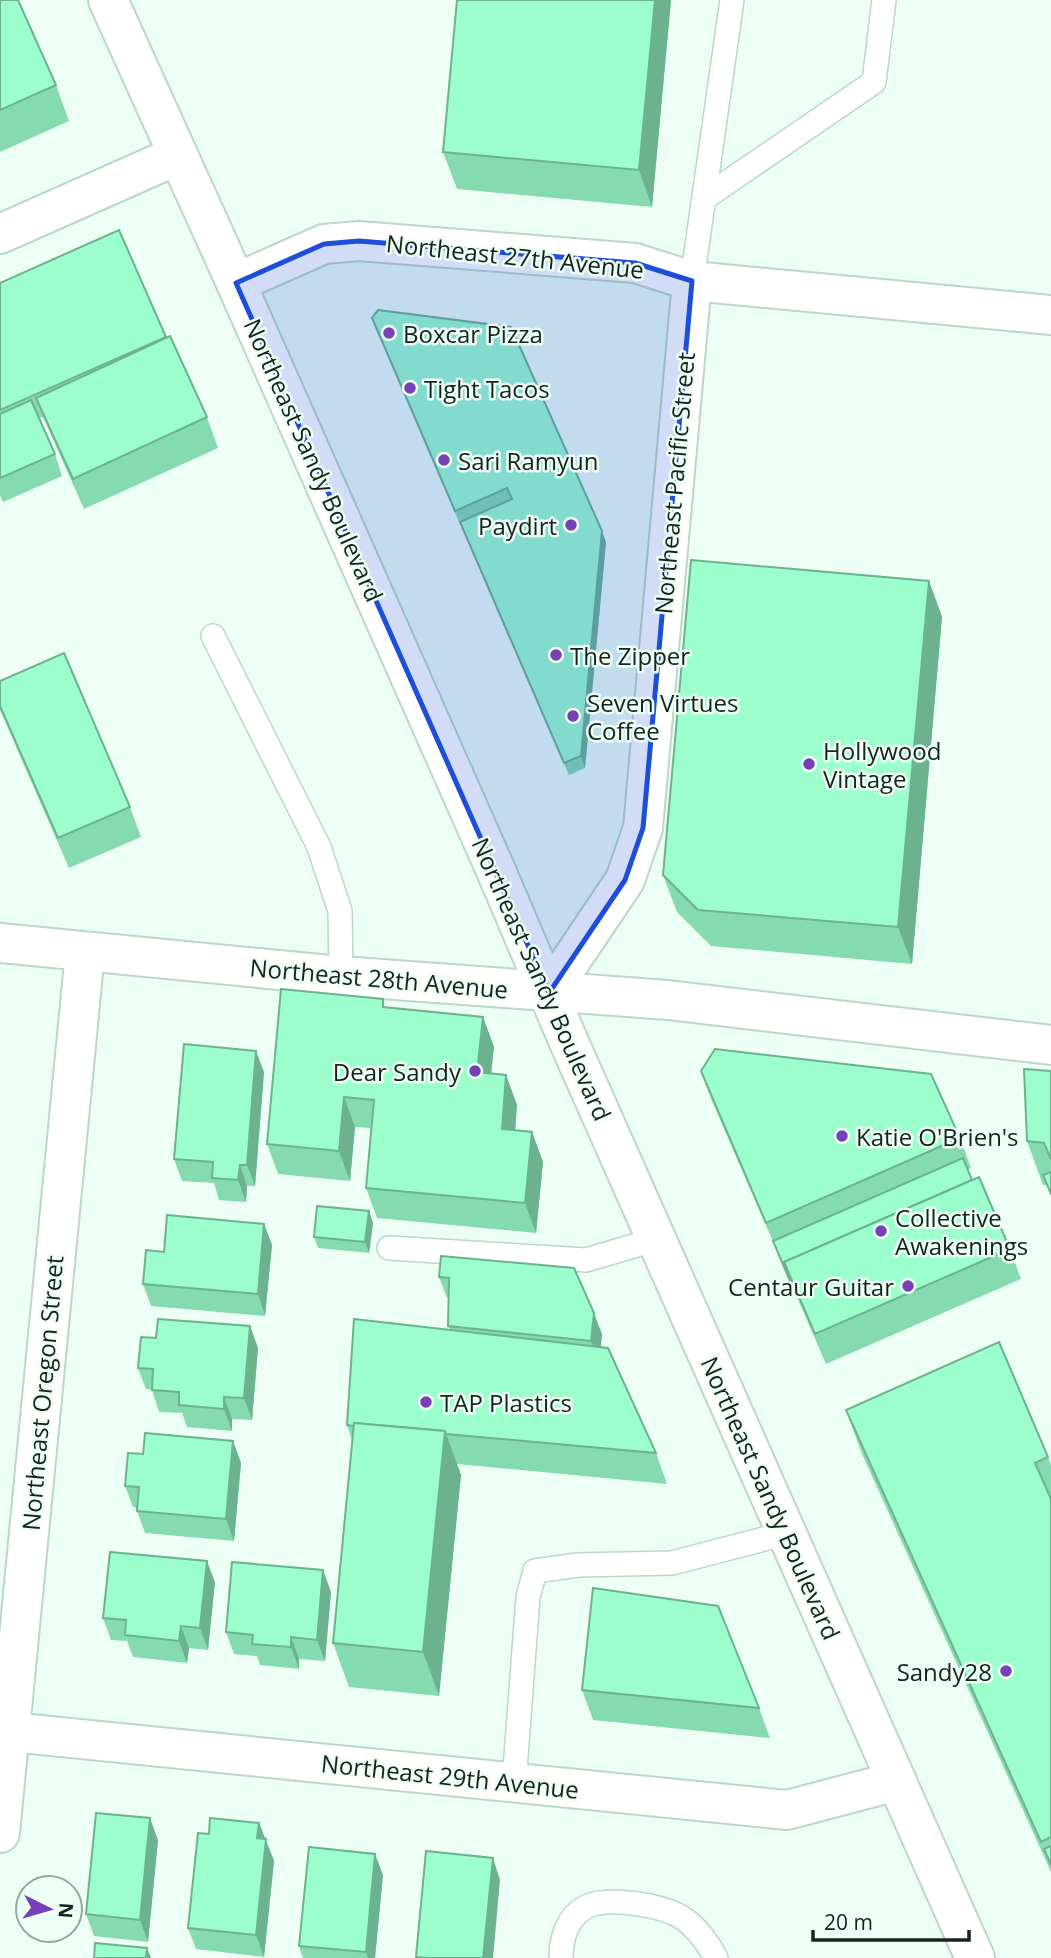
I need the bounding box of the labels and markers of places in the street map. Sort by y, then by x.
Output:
place label: Boxcar Pizza [403,317,543,350]
marker: Boxcar Pizza [381,325,397,341]
place label: Tight Tacos [424,372,550,405]
marker: Tight Tacos [402,380,418,396]
place label: Sari Ramyun [458,444,598,477]
marker: Sari Ramyun [436,452,452,468]
place label: Paydirt [478,509,557,542]
marker: Paydirt [563,517,579,533]
place label: The Zipper [570,639,690,672]
marker: The Zipper [548,647,564,663]
place label: Seven Virtues Coffee [587,686,738,747]
marker: Seven Virtues Coffee [565,708,581,724]
place label: Hollywood Vintage [823,734,941,795]
marker: Hollywood Vintage [801,756,817,772]
place label: Dear Sandy [333,1055,462,1088]
marker: Dear Sandy [467,1063,483,1079]
place label: Katie O'Brien's [856,1120,1019,1153]
marker: Katie O'Brien's [834,1128,850,1144]
place label: Collective Awakenings [895,1201,1028,1262]
marker: Collective Awakenings [873,1223,889,1239]
place label: Centaur Guitar [728,1270,894,1303]
marker: Centaur Guitar [900,1278,916,1294]
place label: TAP Plastics [440,1386,572,1419]
marker: TAP Plastics [418,1394,434,1410]
place label: Sandy28 [897,1655,992,1688]
marker: Sandy28 [998,1663,1014,1679]

